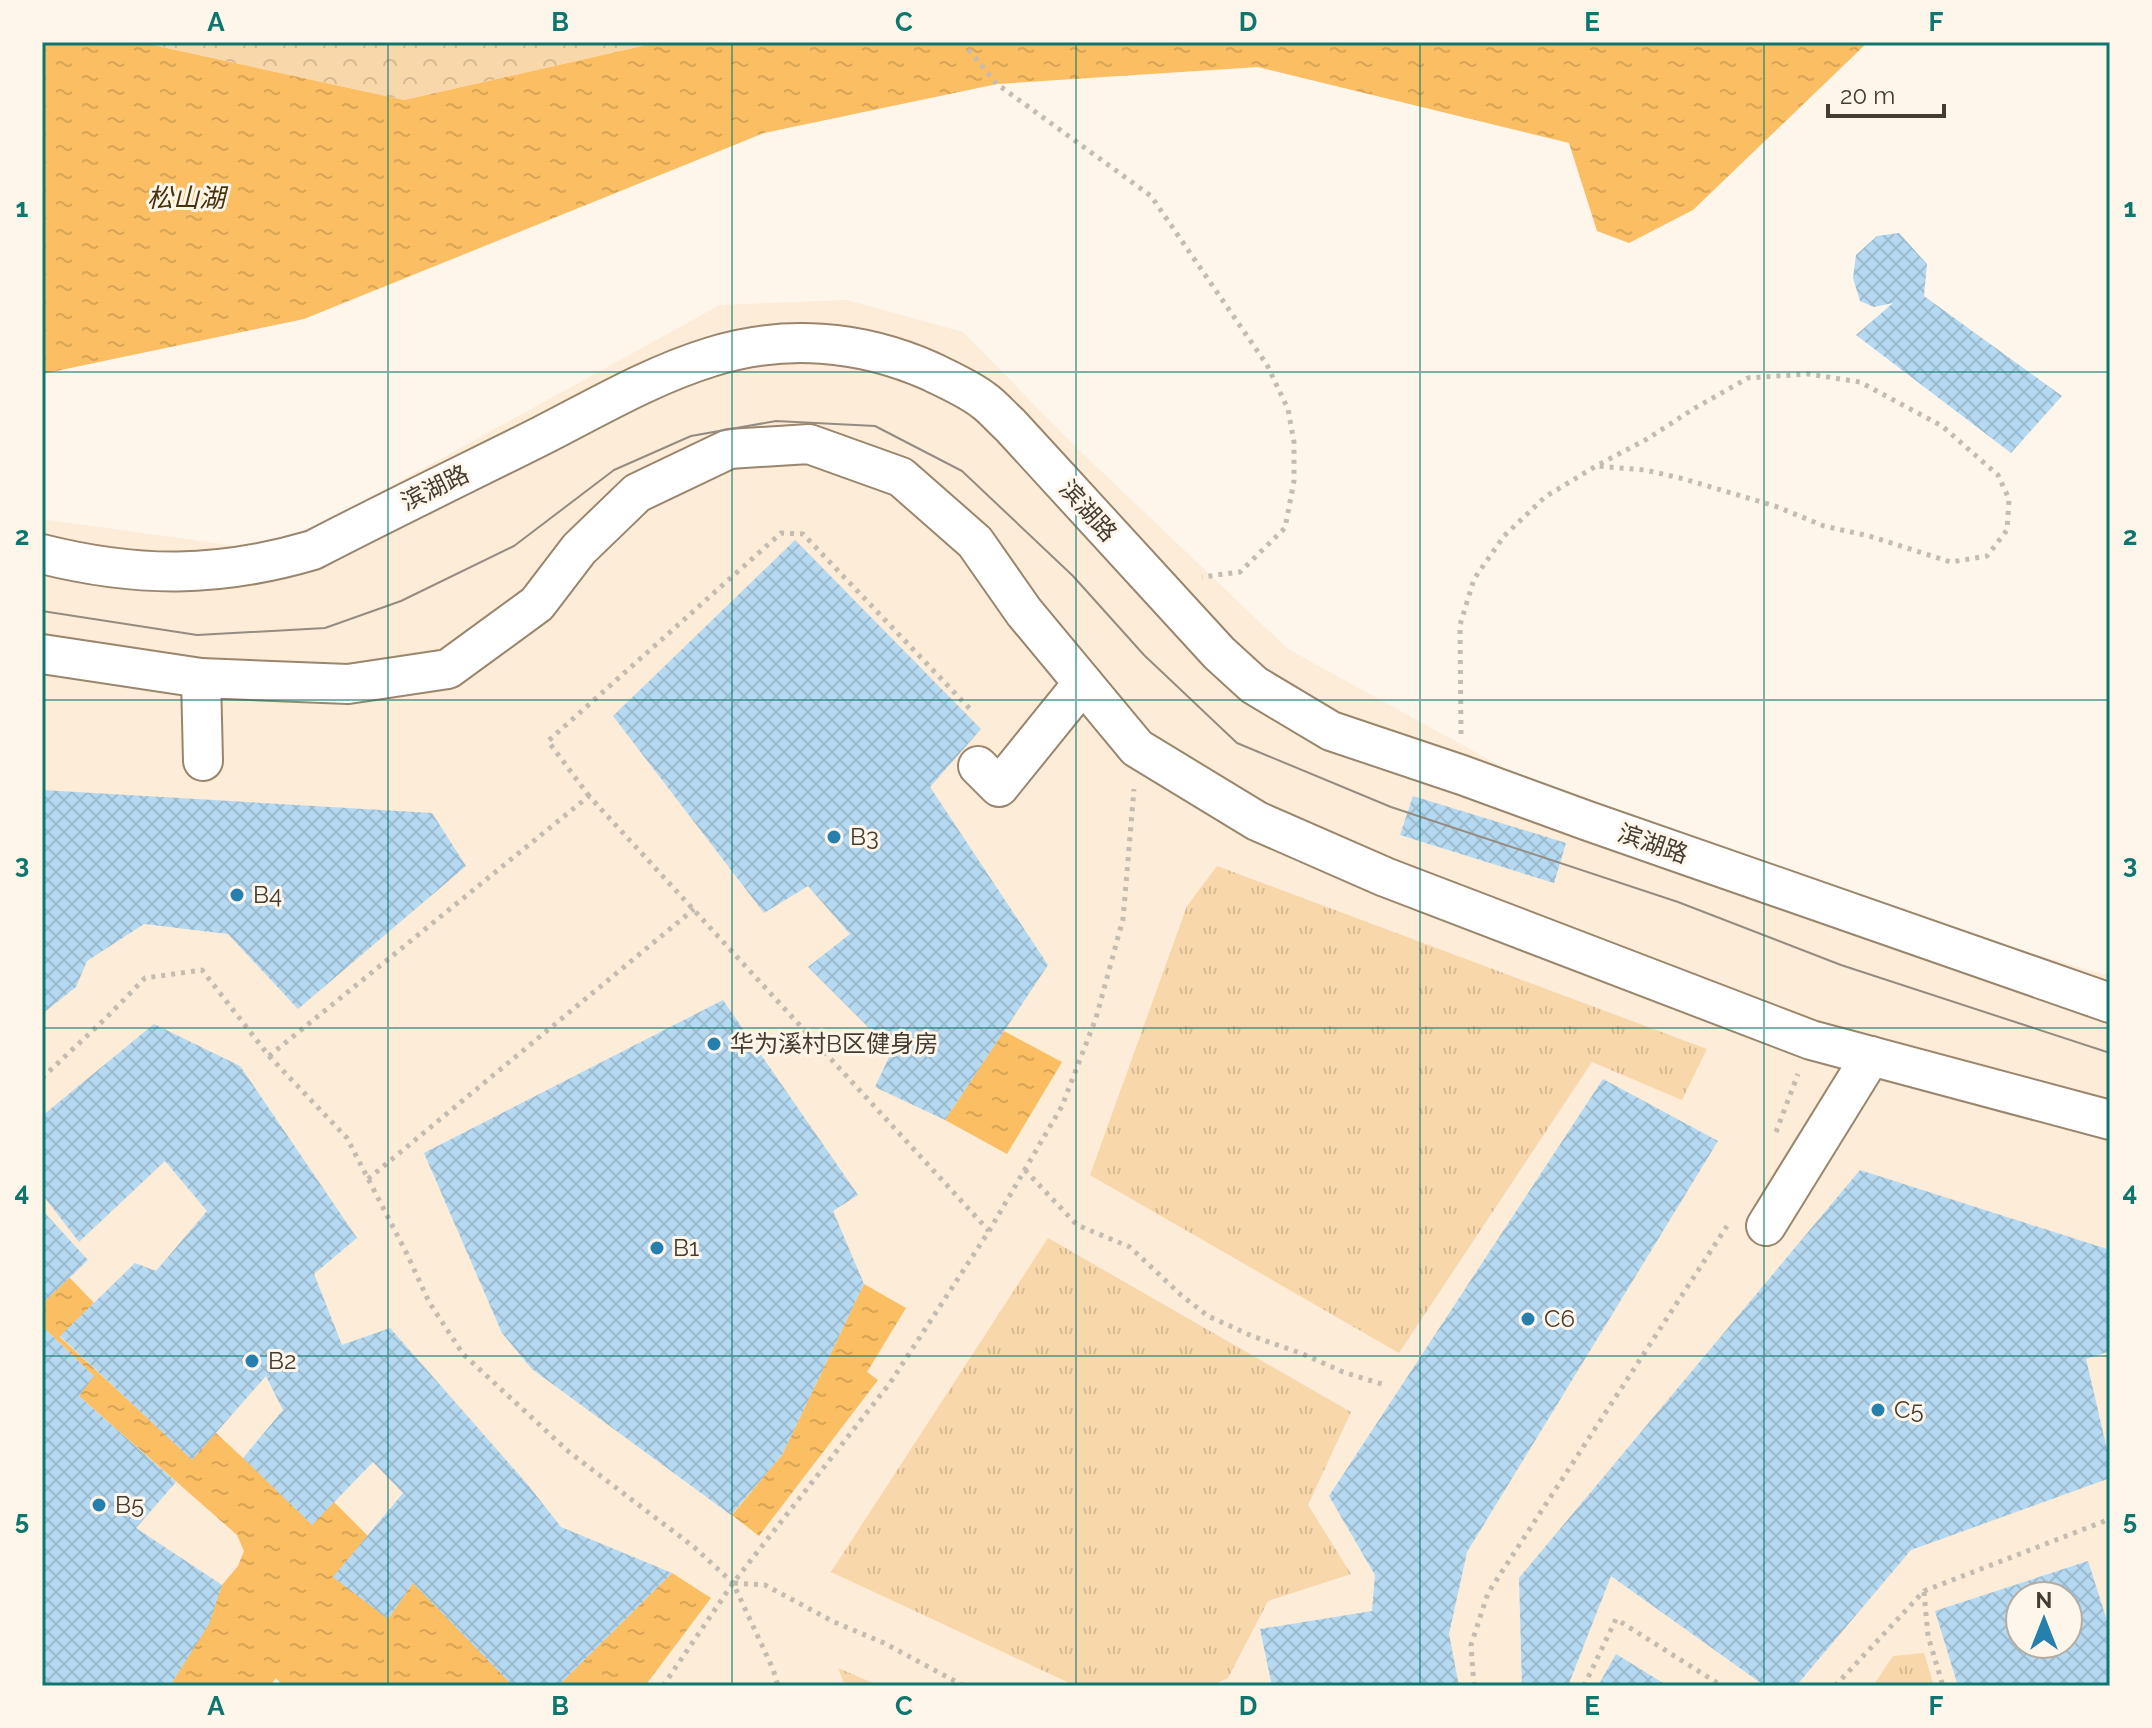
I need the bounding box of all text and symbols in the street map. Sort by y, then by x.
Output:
text: A [207,7,225,37]
text: B [551,7,569,37]
text: C [895,7,913,37]
text: D [1239,7,1257,37]
text: E [1584,7,1600,37]
text: F [1929,7,1944,37]
scale bar [1828,68,1944,118]
text: 20 m [1840,81,1895,110]
water label: 松山湖 [147,183,229,213]
text: 1 [16,193,29,223]
text: 1 [2124,193,2137,223]
street label: 滨湖路 [396,459,473,516]
street label: 滨湖路 [1054,474,1123,547]
text: 2 [15,521,29,551]
text: 2 [2123,521,2137,551]
street label: 滨湖路 [1614,818,1692,869]
place label: B3 [850,822,879,851]
marker: B3 [825,828,843,846]
text: 3 [15,849,29,879]
text: 3 [2123,849,2137,879]
place label: B4 [253,880,282,909]
marker: B4 [228,886,246,904]
place label: 华为溪村B区健身房 [730,1029,938,1058]
marker: 华为溪村B区健身房 [705,1035,723,1053]
text: 4 [15,1177,29,1207]
text: 4 [2123,1177,2137,1207]
place label: B1 [673,1233,699,1262]
marker: B1 [648,1239,666,1257]
place label: C6 [1544,1304,1575,1333]
marker: C6 [1519,1310,1537,1328]
place label: B2 [268,1346,297,1375]
marker: B2 [243,1352,261,1370]
place label: C5 [1894,1395,1924,1424]
marker: C5 [1869,1401,1887,1419]
place label: B5 [115,1490,144,1519]
marker: B5 [90,1496,108,1514]
text: 5 [15,1505,29,1535]
text: 5 [2123,1505,2137,1535]
north arrow [2004,1580,2084,1660]
text: N [2036,1587,2052,1613]
text: A [207,1691,225,1721]
text: B [551,1691,569,1721]
text: C [895,1691,913,1721]
text: D [1239,1691,1257,1721]
text: E [1584,1691,1600,1721]
text: F [1929,1691,1944,1721]

